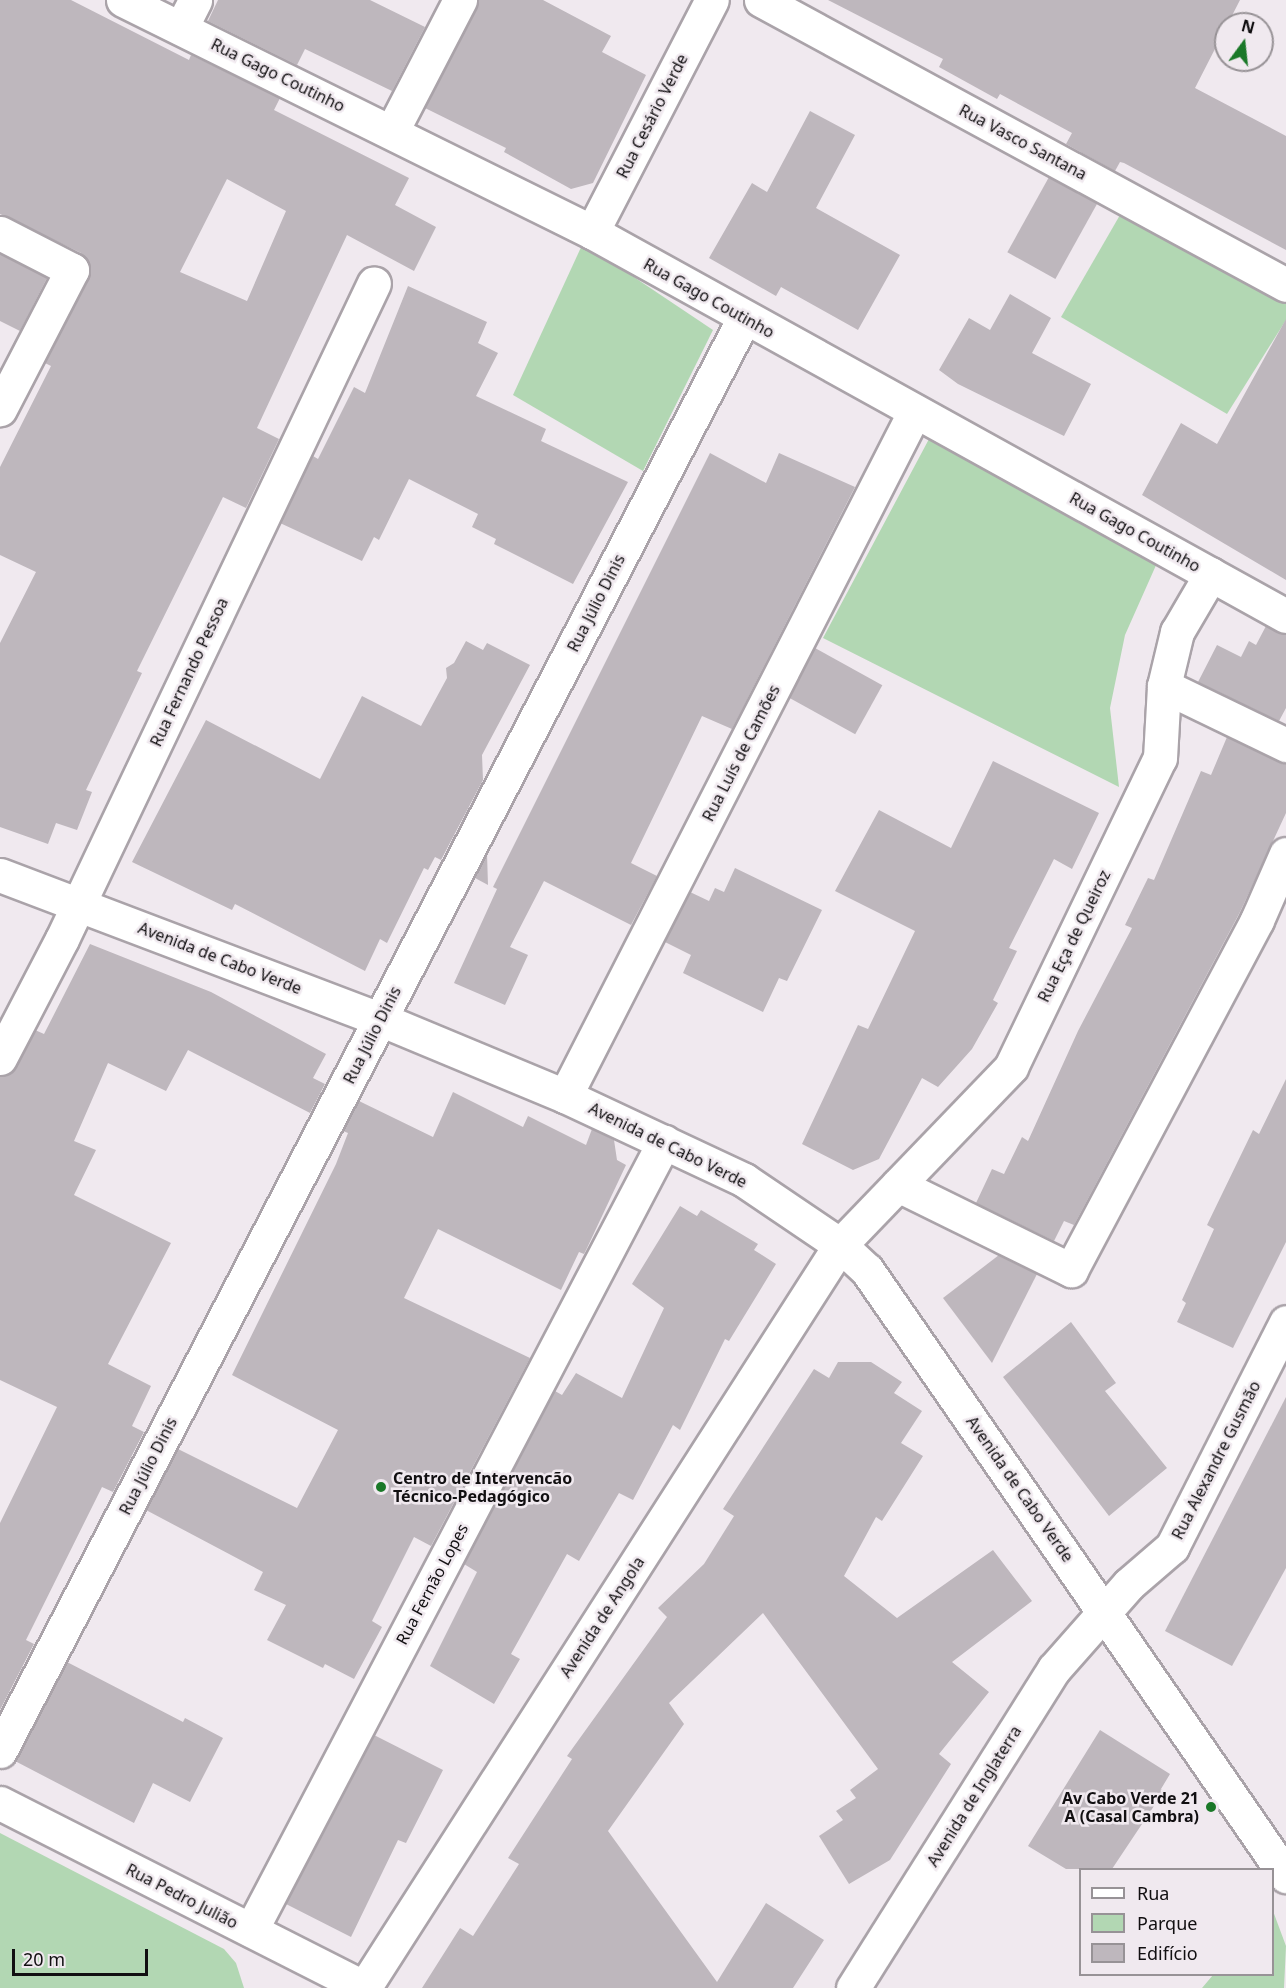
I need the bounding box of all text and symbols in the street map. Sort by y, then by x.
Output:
north arrow [1214,12,1274,72]
text: N [1239,14,1257,39]
street label: Rua Gago Coutinho [208,34,348,116]
street label: Rua Cesário Verde [612,51,692,181]
street label: Rua Vasco Santana [956,100,1090,184]
street label: Rua Gago Coutinho [640,254,778,342]
street label: Rua Gago Coutinho [1066,488,1204,576]
street label: Rua Júlio Dinis [563,551,629,655]
street label: Rua Fernando Pessoa [146,595,232,749]
street label: Rua Luís de Camões [698,682,784,824]
street label: Rua Eça de Queiroz [1034,867,1114,1005]
street label: Avenida de Cabo Verde [136,918,304,998]
street label: Rua Júlio Dinis [339,983,405,1087]
street label: Avenida de Cabo Verde [586,1098,750,1192]
street label: Rua Alexandre Gusmão [1168,1377,1264,1543]
street label: Avenida de Cabo Verde [962,1412,1078,1566]
street label: Rua Júlio Dinis [115,1414,181,1518]
place label: Centro de Intervencão Técnico-Pedagógico [393,1468,572,1506]
marker: Centro de Intervencão Técnico-Pedagógico [374,1480,388,1494]
street label: Rua Fernão Lopes [392,1520,472,1648]
street label: Avenida de Angola [556,1553,648,1681]
street label: Avenida de Inglaterra [923,1722,1025,1870]
place label: Av Cabo Verde 21 A (Casal Cambra) [1062,1788,1199,1826]
marker: Av Cabo Verde 21 A (Casal Cambra) [1204,1800,1218,1814]
street label: Rua Pedro Julião [123,1860,241,1932]
legend [1079,1868,1274,1976]
text: Rua [1137,1881,1169,1905]
text: Parque [1137,1911,1197,1935]
scale bar [15,1937,152,1975]
text: Edifício [1137,1941,1198,1965]
text: 20 m [23,1947,65,1971]

